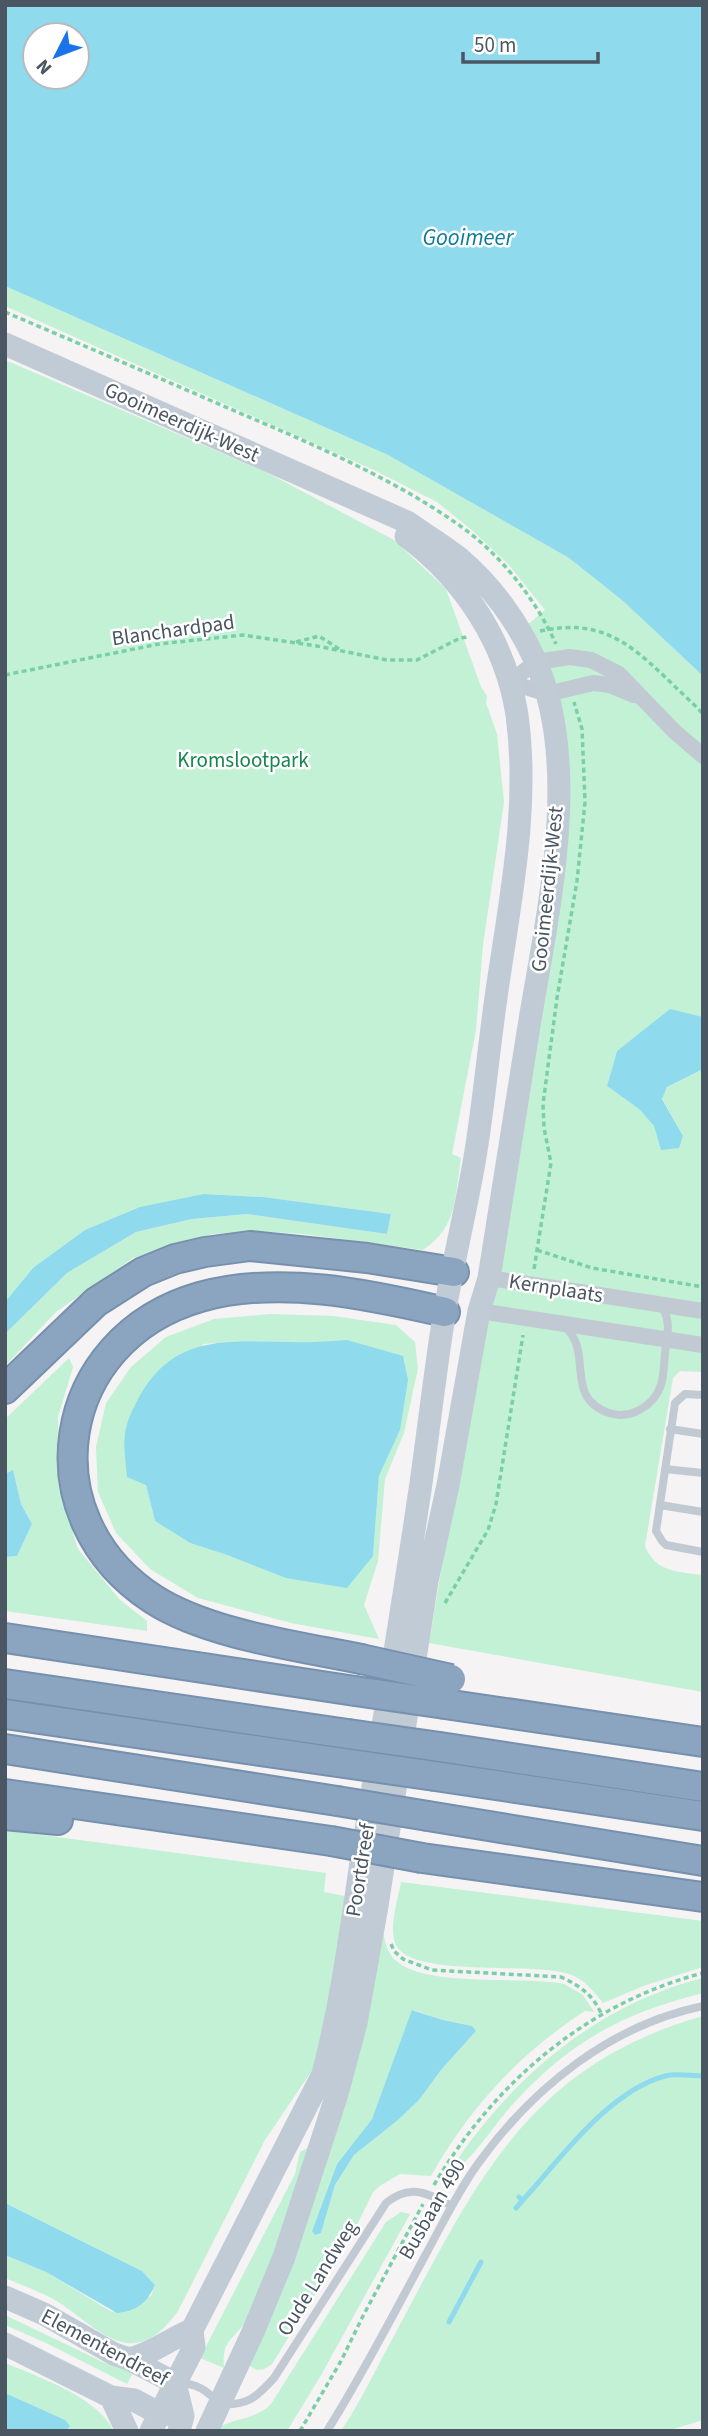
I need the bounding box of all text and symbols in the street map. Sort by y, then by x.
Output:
north arrow [21,21,91,91]
scale bar [463,21,598,65]
text: 50 m [474,30,516,60]
text: N [30,53,59,80]
water label: Gooimeer [423,221,515,254]
street label: Gooimeerdijk-West [100,374,264,470]
street label: Blanchardpad [110,607,236,653]
park label: Kromslootpark [177,745,309,775]
street label: Gooimeerdijk-West [523,805,571,973]
street label: Kernplaats [507,1266,605,1310]
street label: Poortdreef [338,1820,382,1919]
street label: Busbaan 490 [391,2153,473,2265]
street label: Oude Landweg [269,2214,365,2342]
street label: Elementendreef [36,2301,175,2394]

